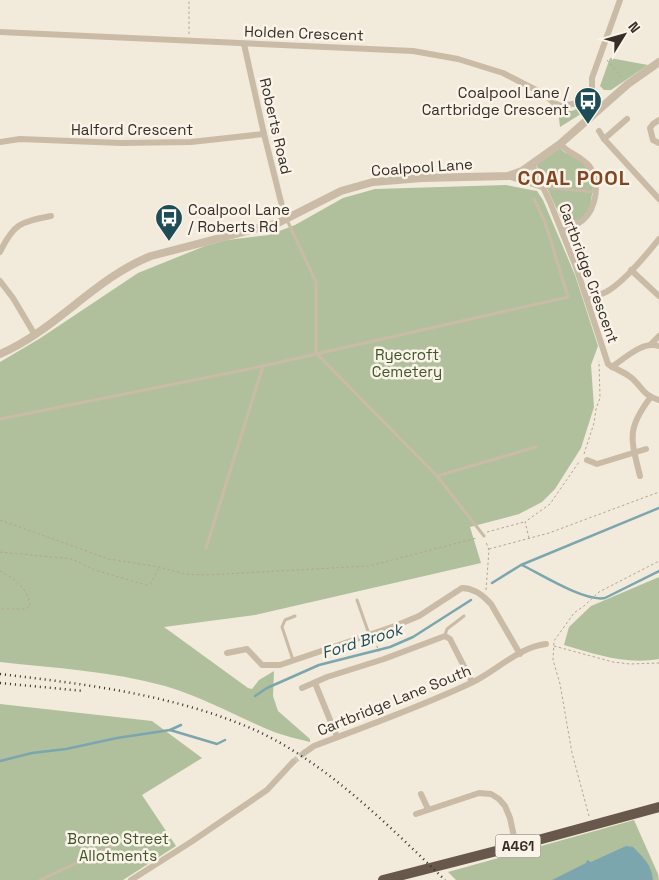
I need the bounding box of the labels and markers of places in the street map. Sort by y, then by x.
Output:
place label: Coalpool Lane / Cartbridge Crescent [422,83,569,119]
bus stop icon: Coalpool Lane / Cartbridge Crescent [573,86,603,125]
place label: Coalpool Lane / Roberts Rd [188,200,290,236]
bus stop icon: Coalpool Lane / Roberts Rd [154,203,184,242]

